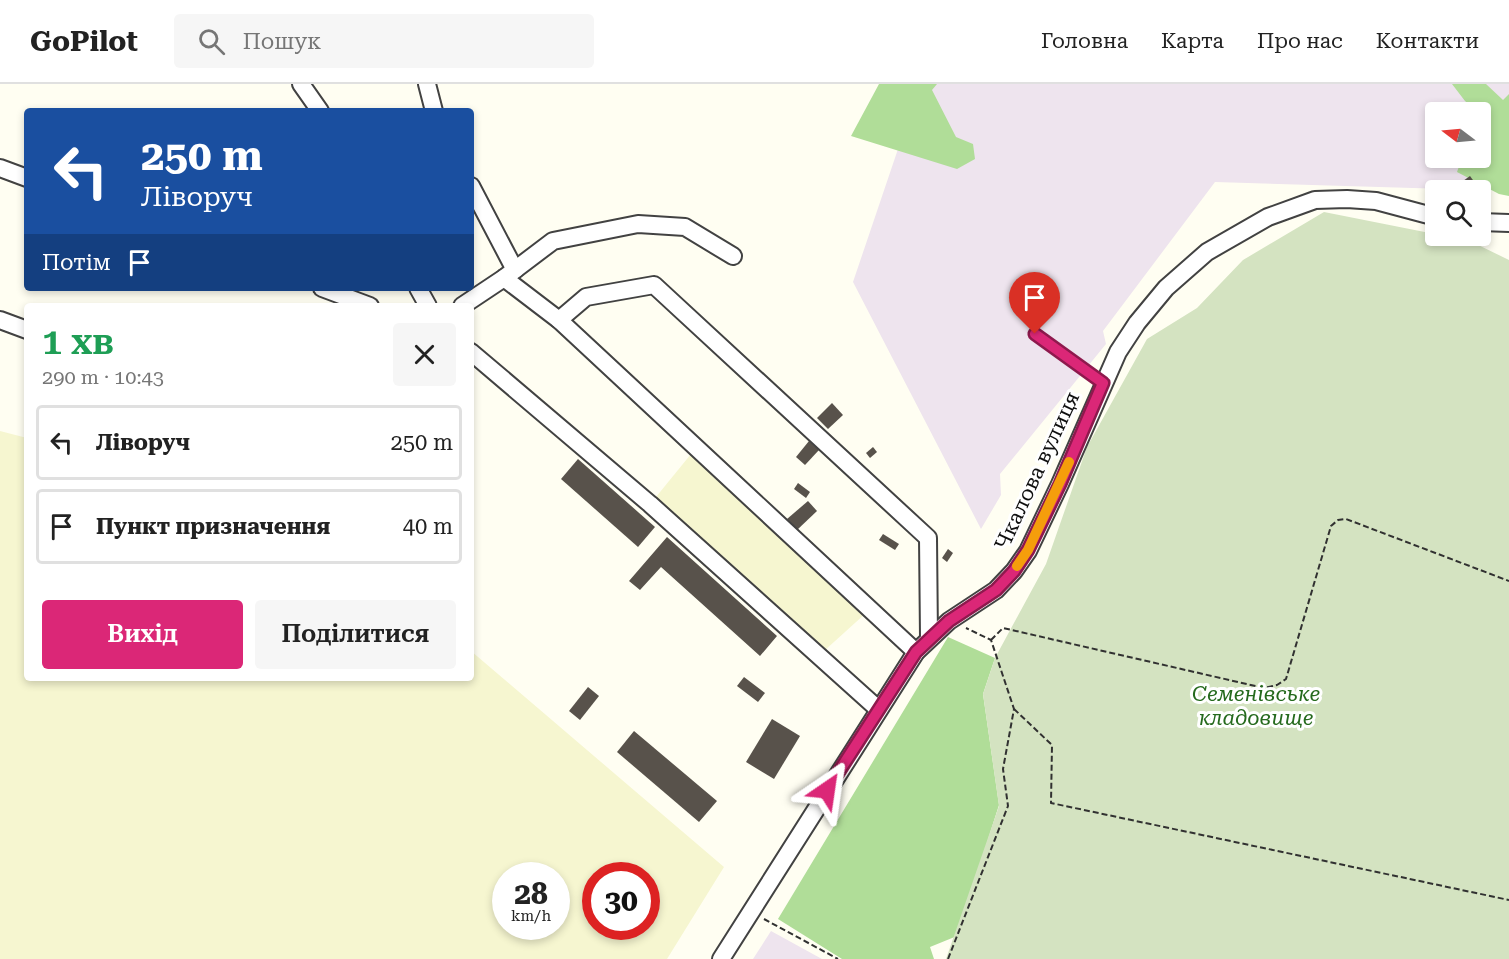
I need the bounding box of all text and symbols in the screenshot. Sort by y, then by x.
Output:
search box [174,14,594,68]
text: GoPilot [30,25,138,58]
icon: search [195,25,228,58]
text: Пошук [243,29,321,54]
text: Головна [1041,29,1128,53]
text: Карта [1161,29,1224,53]
text: Про нас [1257,29,1343,53]
text: Контакти [1376,29,1479,53]
north arrow [1425,102,1491,168]
map controls [1425,102,1491,246]
text: 250 m [141,131,263,180]
icon: left [42,132,120,210]
button: search [1425,180,1491,246]
text: Ліворуч [141,181,253,213]
icon: arrive [123,246,156,279]
text: Потім [42,250,111,275]
pin [1009,272,1060,334]
icon: arrive [1018,281,1051,314]
text: 1 хв [42,321,114,363]
button: close [393,323,456,386]
text: 290 m · 10:43 [42,365,164,389]
street label: Чкалова вулиця [990,388,1084,554]
icon: left [45,426,78,459]
text: Ліворуч [96,430,190,455]
text: 250 m [390,430,453,455]
icon: arrive [45,510,78,543]
text: Пункт призначення [96,514,330,539]
text: 40 m [403,514,453,539]
button: Вихід [42,600,243,669]
button: Поділитися [255,600,456,669]
park label: Семенівське кладовище [1192,682,1320,730]
position arrow [795,758,859,822]
speed limit sign: 30 [582,862,660,940]
text: 28 [514,876,548,911]
text: km/h [511,907,551,925]

